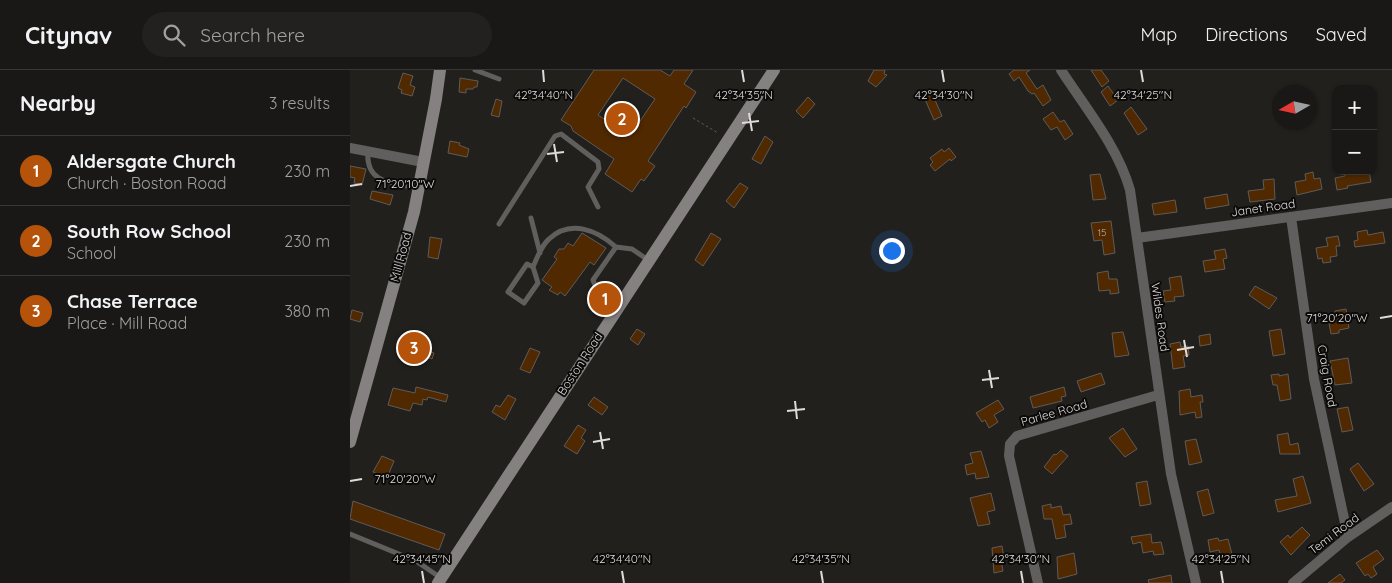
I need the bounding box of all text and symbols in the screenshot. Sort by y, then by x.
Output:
search box [142,12,492,57]
text: Citynav [25,20,112,50]
icon: search [160,21,188,49]
text: Search here [200,23,305,47]
text: Map [1140,23,1177,46]
text: Directions [1205,23,1288,46]
text: Saved [1316,23,1367,46]
north arrow [1272,85,1317,130]
map controls [1332,85,1377,175]
button: + [1332,85,1377,130]
text: 42°34'40"N [515,87,573,102]
text: 42°34'35"N [715,87,773,102]
text: 42°34'30"N [915,87,973,102]
text: 42°34'25"N [1114,87,1172,102]
text: Nearby [20,90,96,116]
text: 3 results [269,93,330,113]
pin: 2 [606,100,638,138]
button: − [1332,130,1377,175]
text: Aldersgate Church [67,149,236,173]
text: 1 [33,161,39,181]
text: 230 m [284,161,330,181]
text: Church · Boston Road [67,173,227,193]
text: 71°20'10"W [375,176,435,191]
street label: Janet Road [1230,196,1296,219]
text: South Row School [67,219,232,243]
house number: 15 [1097,226,1107,239]
street label: Mill Road [387,230,414,283]
text: 2 [31,231,41,251]
text: 230 m [284,231,330,251]
your location [879,238,905,264]
text: School [67,243,116,263]
pin: 1 [589,280,621,318]
street label: Wildes Road [1148,281,1173,352]
text: Chase Terrace [67,289,198,313]
text: 3 [32,301,40,321]
text: 380 m [284,301,330,321]
text: 71°20'20"W [1306,310,1368,325]
text: Place · Mill Road [67,313,187,333]
pin: 3 [398,329,430,367]
street label: Boston Road [554,329,605,398]
street label: Craig Road [1315,344,1340,408]
street label: Parlee Road [1019,396,1089,429]
text: 71°20'20"W [374,471,436,486]
street label: Temi Road [1306,510,1362,557]
text: 42°34'45"N [393,551,451,566]
text: 42°34'40"N [593,551,651,566]
text: 42°34'35"N [792,551,850,566]
text: 42°34'30"N [992,551,1050,566]
text: 42°34'25"N [1192,551,1250,566]

